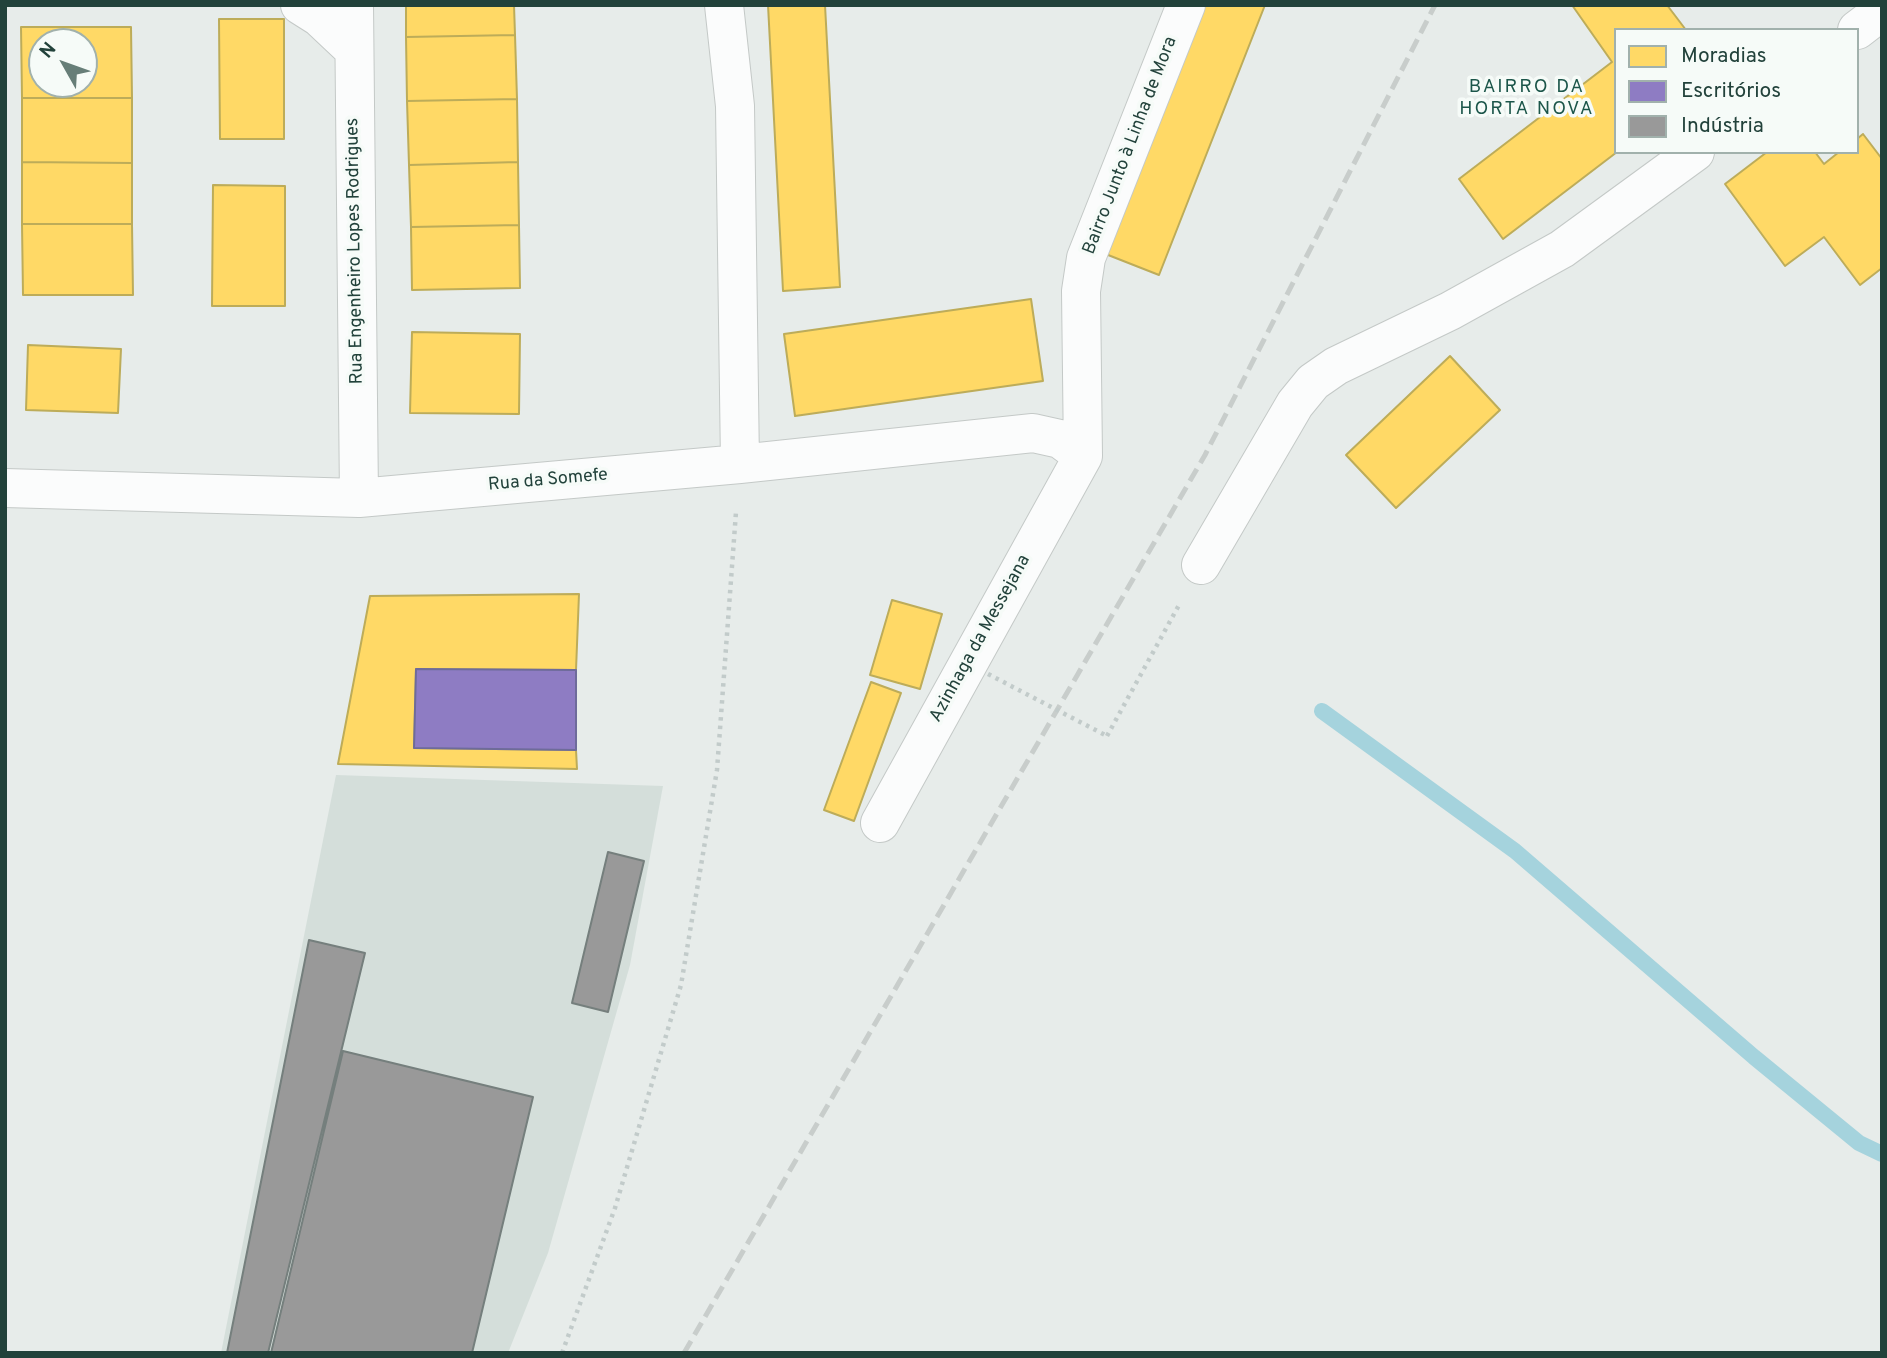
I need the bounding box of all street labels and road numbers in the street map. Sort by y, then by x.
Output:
street label: Bairro Junto à Linha de Mora [1079,34,1183,258]
street label: Rua Engenheiro Lopes Rodrigues [343,118,369,384]
street label: Rua da Somefe [487,465,609,497]
street label: Azinhaga da Messejana [926,551,1036,727]

